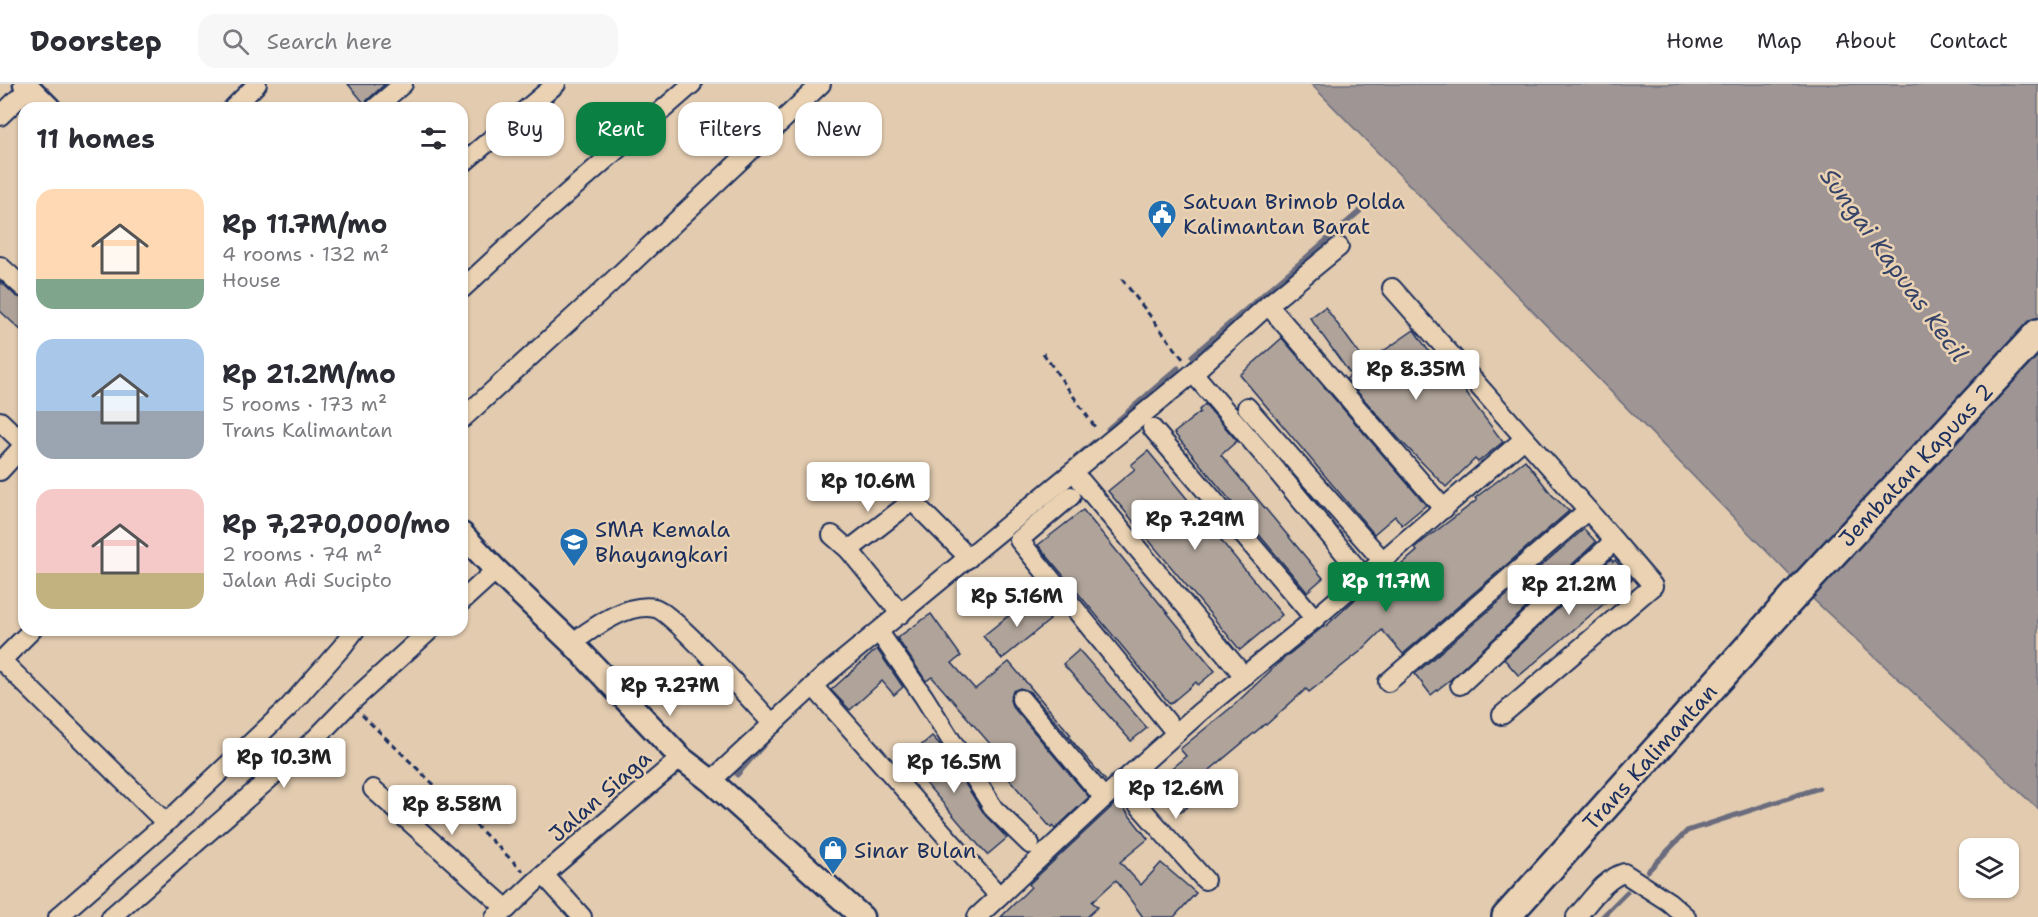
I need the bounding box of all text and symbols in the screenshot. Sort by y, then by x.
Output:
search box [198,14,618,68]
text: Doorstep [30,22,162,60]
icon: search [219,25,252,58]
text: Search here [267,27,393,56]
text: Home [1666,27,1724,55]
text: Map [1757,27,1802,55]
text: About [1835,27,1896,55]
text: Contact [1929,27,2008,55]
chip: Buy [486,102,564,156]
chip: Rent [576,102,666,156]
chip: Filters [678,102,783,156]
chip: New [795,102,882,156]
text: 11 homes [36,121,155,156]
icon: filters [417,122,450,155]
water label: Sungai Kapuas Kecil [1813,162,1975,368]
place label: Satuan Brimob Polda Kalimantan Barat [1183,187,1405,241]
public building icon: Satuan Brimob Polda Kalimantan Barat [1146,198,1178,240]
text: Rp 11.7M/mo [222,206,388,241]
icon: home [84,213,156,285]
text: 4 rooms · 132 m² [222,241,389,267]
text: House [222,267,281,293]
pin: Rp 8.35M [1354,350,1478,401]
text: Rp 21.2M/mo [222,356,396,391]
text: Rp 8.35M [1366,356,1466,382]
icon: home [84,363,156,435]
street label: Jembatan Kapuas 2 [1832,377,2000,553]
text: 5 rooms · 173 m² [222,391,387,417]
text: Trans Kalimantan [222,417,393,443]
pin: Rp 10.6M [806,462,930,513]
text: Rp 10.6M [821,468,915,494]
pin: Rp 7.29M [1133,500,1257,551]
text: Rp 7,270,000/mo [222,506,451,541]
text: Rp 7.29M [1145,506,1245,532]
icon: home [84,513,156,585]
place label: SMA Kemala Bhayangkari [595,515,730,569]
school or university icon: SMA Kemala Bhayangkari [558,526,590,568]
text: 2 rooms · 74 m² [222,541,382,567]
pin: Rp 11.7M [1324,562,1448,613]
pin: Rp 21.2M [1507,565,1631,616]
text: Jalan Adi Sucipto [222,567,392,593]
text: Rp 11.7M [1342,568,1430,594]
text: Rp 21.2M [1522,571,1616,597]
pin: Rp 5.16M [955,577,1079,628]
text: Rp 5.16M [971,583,1063,609]
pin: Rp 7.27M [608,666,732,717]
text: Rp 7.27M [621,672,719,698]
street label: Trans Kalimantan [1576,678,1724,836]
pin: Rp 10.3M [222,738,346,789]
street label: Jalan Siaga [543,743,657,848]
pin: Rp 16.5M [892,743,1016,794]
text: Rp 10.3M [237,744,331,770]
text: Rp 16.5M [907,749,1001,775]
pin: Rp 12.6M [1114,769,1238,820]
text: Rp 12.6M [1128,775,1224,801]
pin: Rp 8.58M [390,785,514,836]
text: Rp 8.58M [402,791,502,817]
shop icon: Sinar Bulan [817,834,849,876]
place label: Sinar Bulan [854,836,976,865]
map controls [1959,838,2019,898]
button: layers [1959,838,2019,898]

